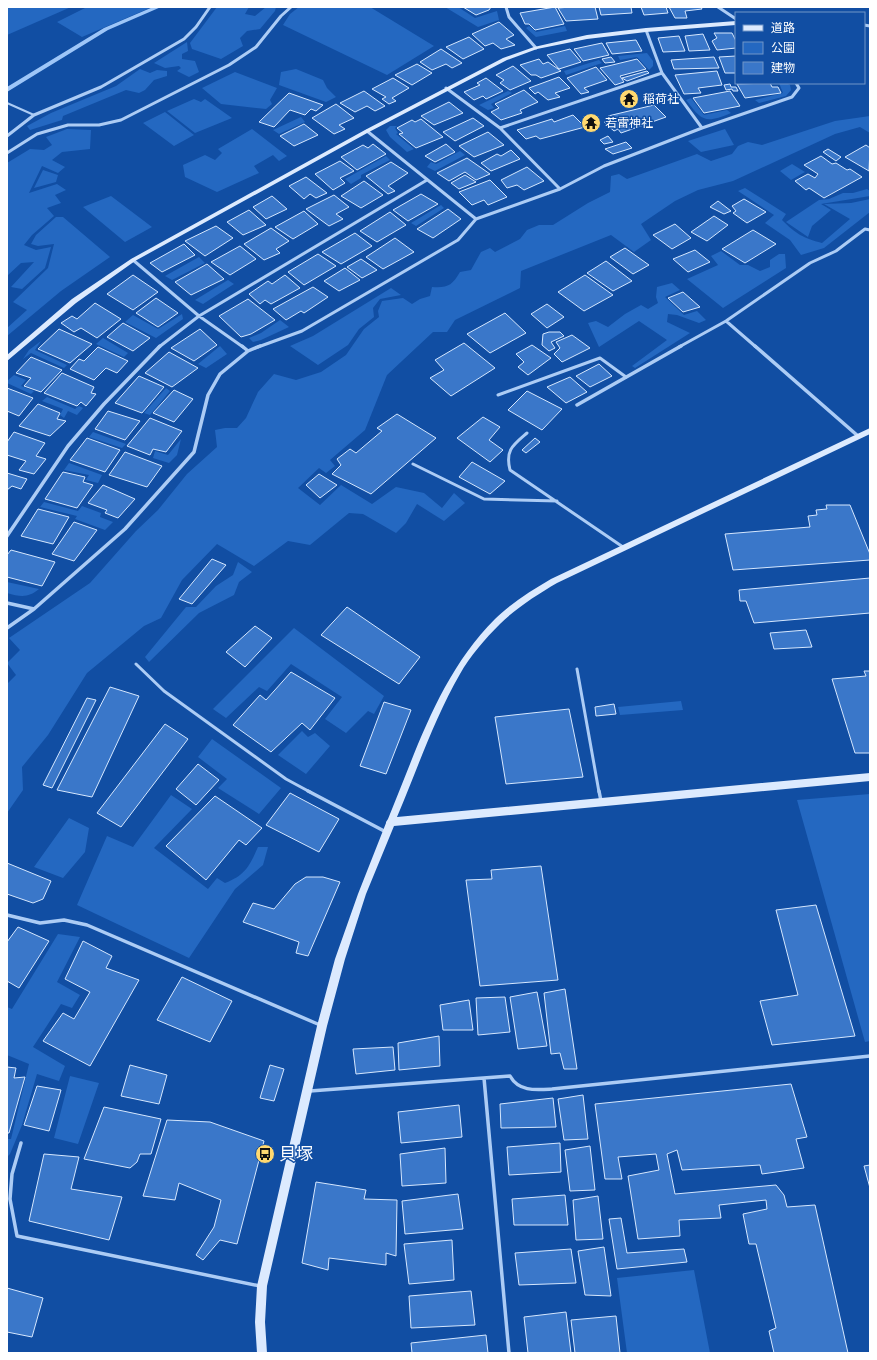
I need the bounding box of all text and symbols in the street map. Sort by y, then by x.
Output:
legend [735,12,865,84]
text: 道路 [771,21,795,35]
text: 公園 [771,41,795,55]
text: 建物 [771,61,795,75]
temple icon: 稲荷社 [618,88,640,110]
place label: 稲荷社 [643,92,679,106]
temple icon: 若雷神社 [580,112,602,134]
place label: 若雷神社 [605,116,653,130]
bus stop icon: 貝塚 [254,1143,276,1165]
place label: 貝塚 [279,1144,313,1164]

